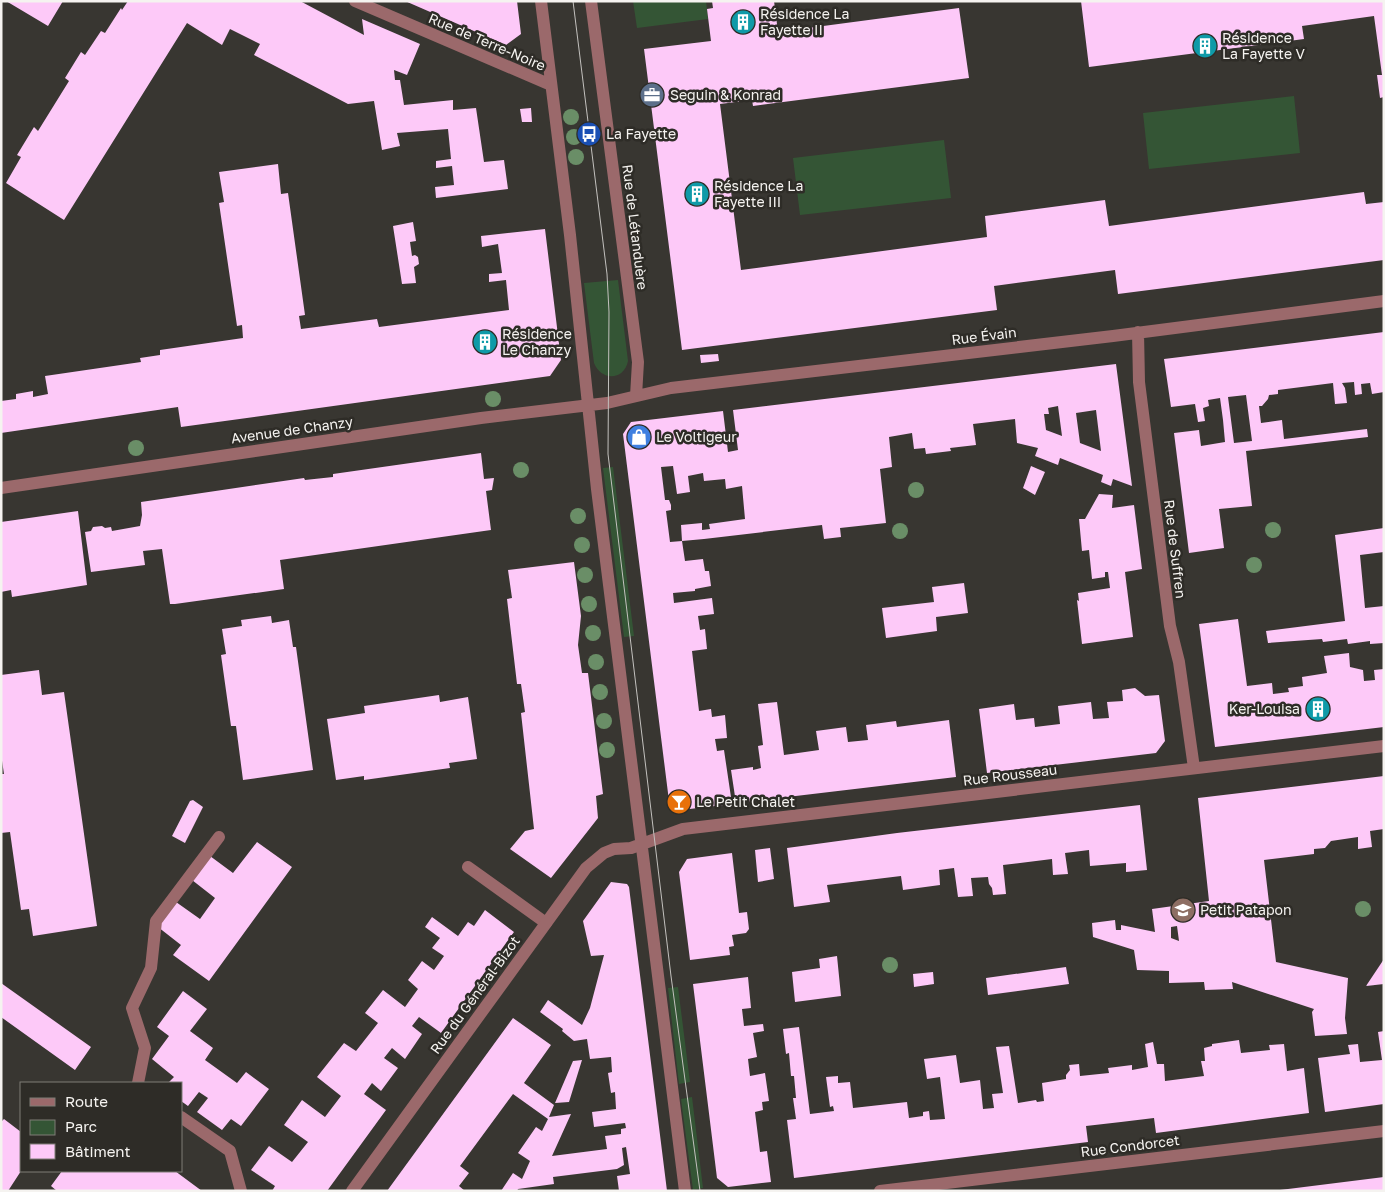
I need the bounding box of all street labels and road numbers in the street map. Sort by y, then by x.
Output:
street label: Rue de Terre-Noire [426,9,548,74]
street label: Rue de Létanduère [619,163,652,291]
street label: Rue Évain [950,323,1017,348]
street label: Avenue de Chanzy [230,413,354,446]
street label: Rue de Suffren [1161,499,1190,599]
street label: Rue Rousseau [962,760,1058,789]
street label: Rue du Général-Bizot [426,933,523,1057]
street label: Rue Condorcet [1080,1131,1180,1160]

